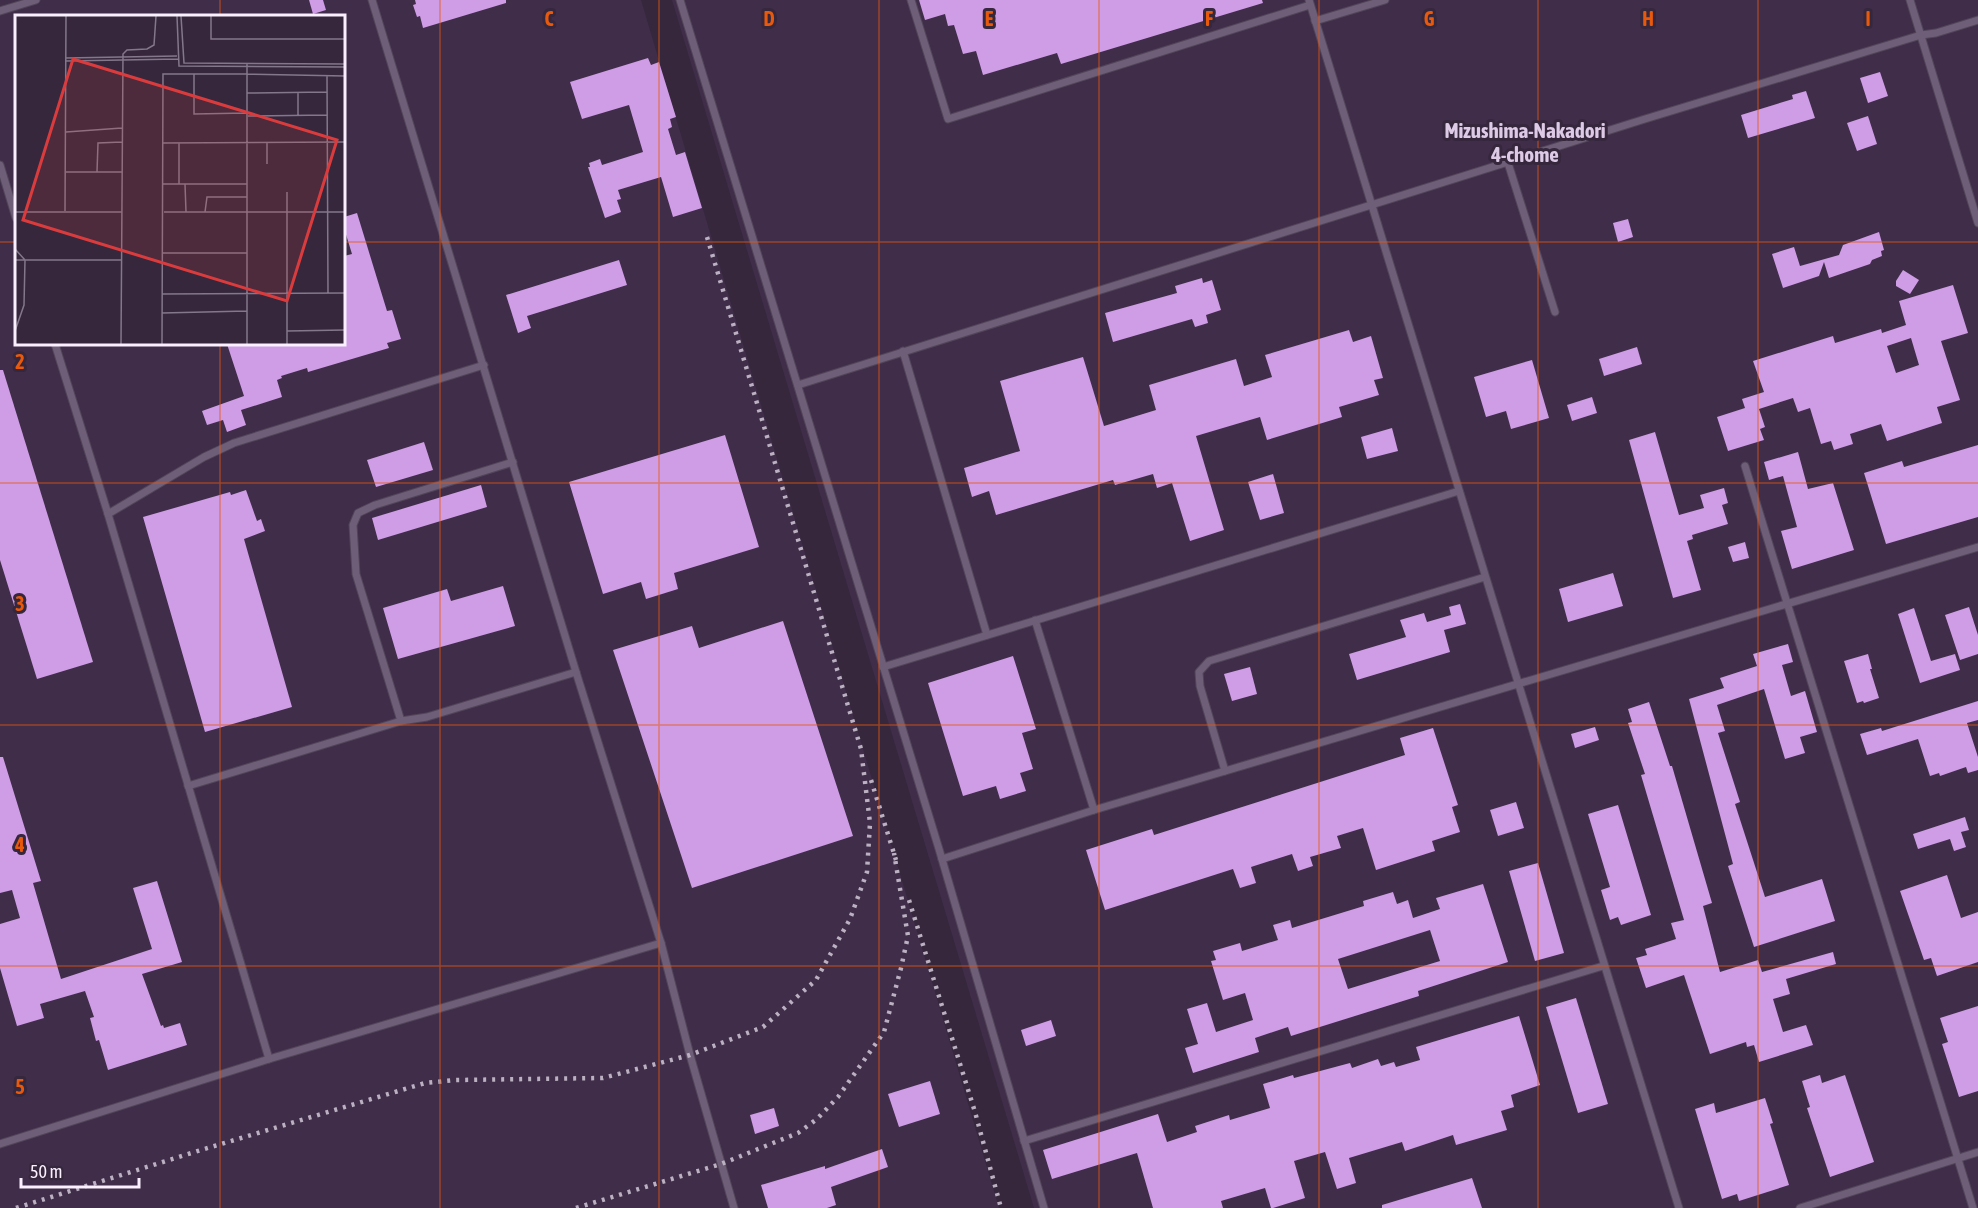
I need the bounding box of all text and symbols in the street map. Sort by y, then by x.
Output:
text: C [545,7,554,30]
text: D [763,7,775,30]
text: E [985,7,994,30]
text: F [1205,7,1213,30]
text: G [1424,7,1435,30]
text: H [1642,7,1654,30]
text: I [1865,7,1871,30]
inset map [15,15,345,345]
district label: Mizushima-Nakadori 4-chome [1444,118,1606,166]
text: 2 [15,350,25,373]
text: 3 [15,592,25,615]
text: 4 [14,833,25,856]
text: 5 [15,1075,25,1098]
scale bar [21,1151,140,1189]
text: 50 m [30,1161,62,1182]

